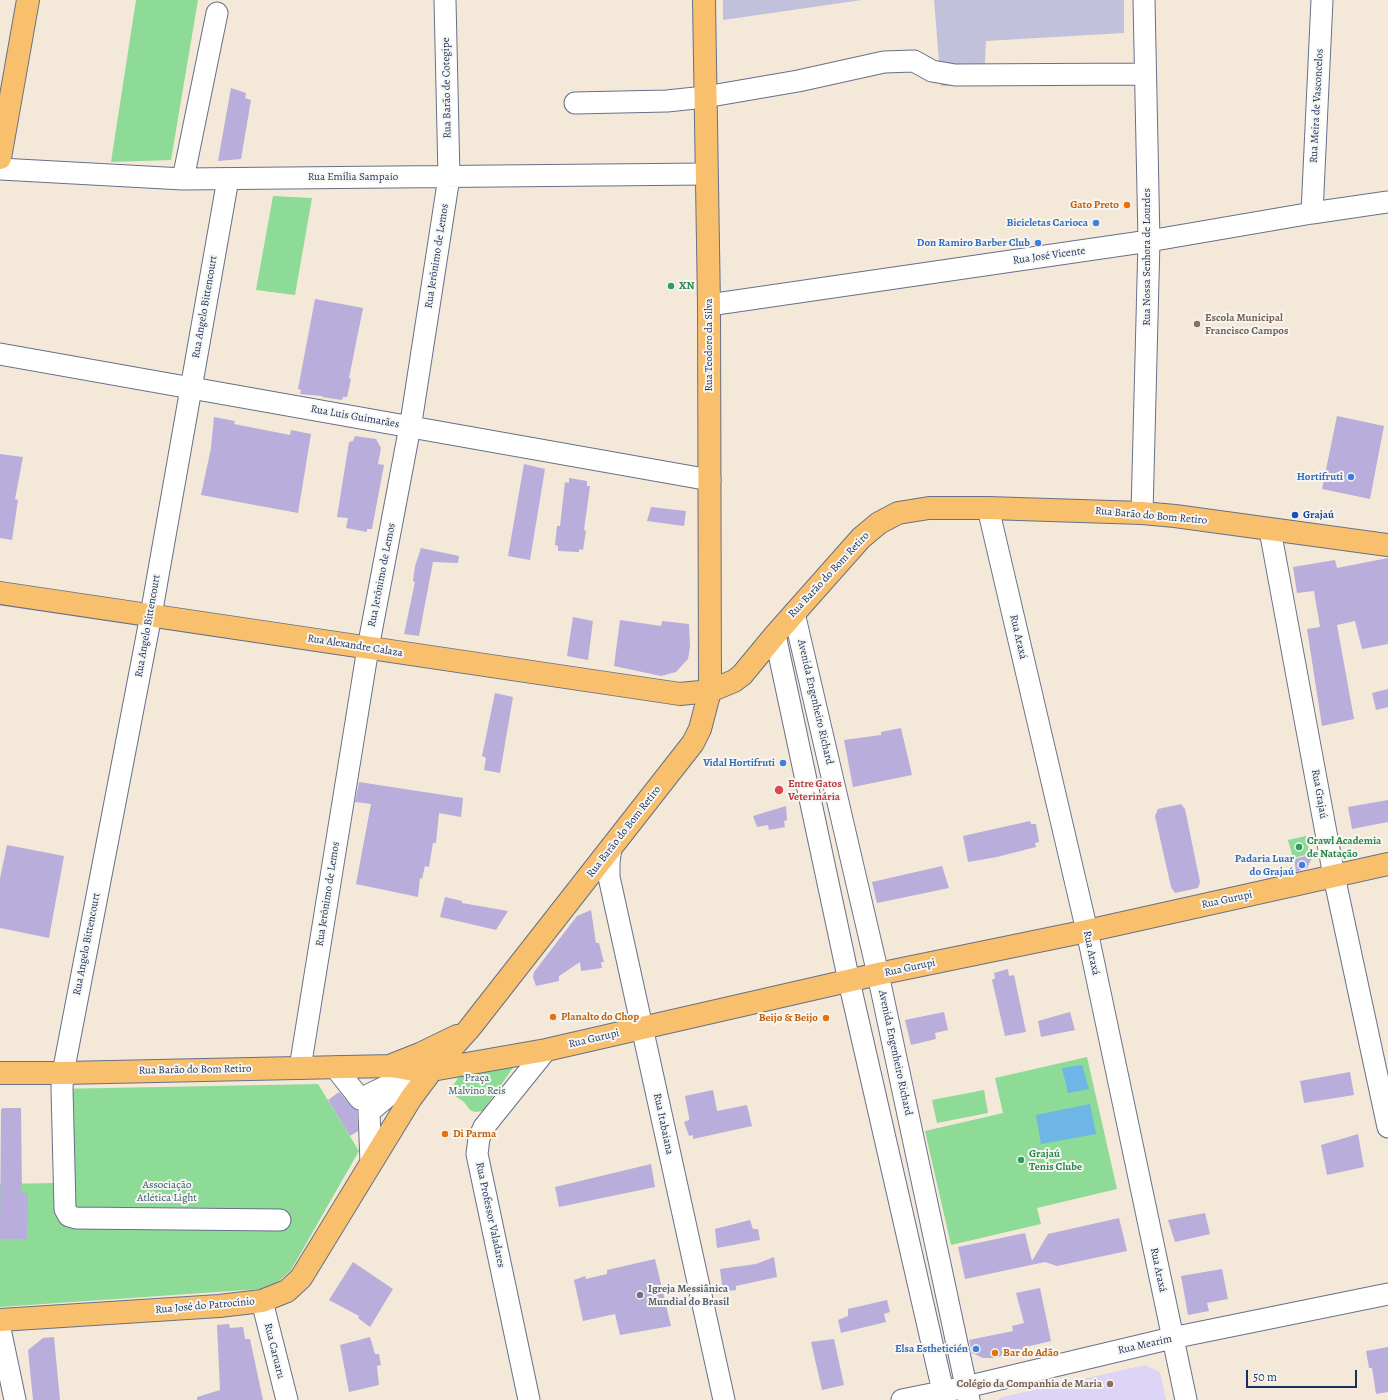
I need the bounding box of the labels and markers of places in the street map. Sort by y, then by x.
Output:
place label: Gato Preto [1070,198,1119,212]
marker: Gato Preto [1122,200,1132,210]
place label: Bicicletas Carioca [1007,216,1088,230]
marker: Bicicletas Carioca [1091,218,1101,228]
place label: Don Ramiro Barber Club [917,236,1030,250]
marker: Don Ramiro Barber Club [1033,238,1043,248]
place label: XN [679,279,694,293]
marker: XN [666,281,676,291]
place label: Escola Municipal Francisco Campos [1205,311,1289,337]
marker: Escola Municipal Francisco Campos [1192,319,1202,329]
place label: Hortifruti [1297,470,1343,484]
marker: Hortifruti [1346,472,1356,482]
place label: Grajaú [1303,508,1334,522]
marker: Grajaú [1290,510,1300,520]
place label: Vidal Hortifruti [703,756,775,770]
marker: Vidal Hortifruti [778,758,788,768]
place label: Entre Gatos Veterinária [788,777,842,803]
marker: Entre Gatos Veterinária [773,784,785,796]
place label: Crawl Academia de Natação [1307,834,1381,860]
marker: Crawl Academia de Natação [1294,842,1304,852]
place label: Padaria Luar do Grajaú [1235,852,1294,878]
marker: Padaria Luar do Grajaú [1297,860,1307,870]
place label: Planalto do Chop [561,1010,639,1024]
place label: Beijo & Beijo [759,1011,818,1025]
marker: Planalto do Chop [548,1012,558,1022]
marker: Beijo & Beijo [821,1013,831,1023]
place label: Di Parma [453,1127,496,1141]
marker: Di Parma [440,1129,450,1139]
place label: Grajaú Tenis Clube [1029,1147,1082,1173]
marker: Grajaú Tenis Clube [1016,1155,1026,1165]
place label: Igreja Messiânica Mundial do Brasil [648,1282,729,1308]
marker: Igreja Messiânica Mundial do Brasil [635,1290,645,1300]
place label: Elsa Estheticién [895,1342,968,1356]
marker: Elsa Estheticién [971,1344,981,1354]
place label: Bar do Adão [1003,1346,1059,1360]
marker: Bar do Adão [990,1348,1000,1358]
place label: Colégio da Companhia de Maria [957,1377,1102,1391]
marker: Colégio da Companhia de Maria [1105,1379,1115,1389]

